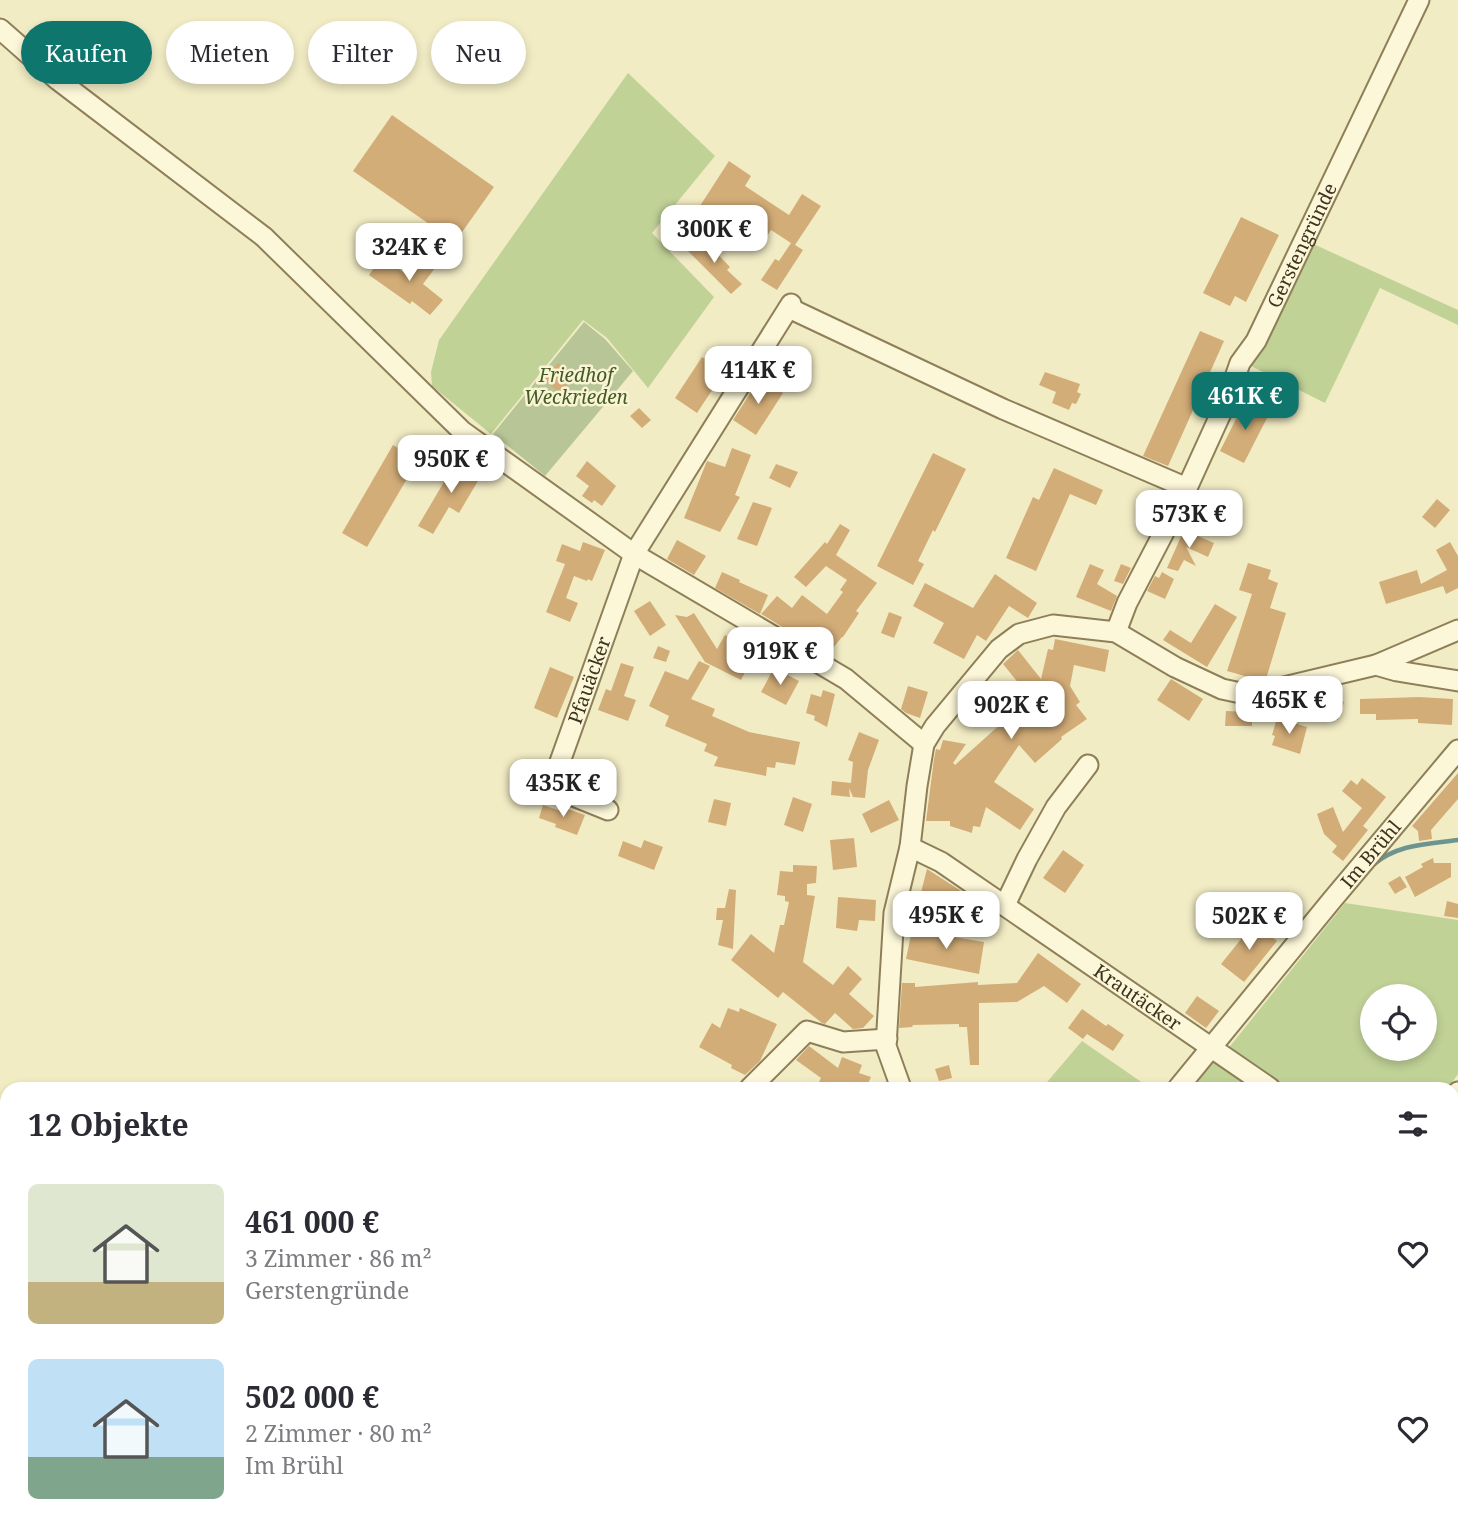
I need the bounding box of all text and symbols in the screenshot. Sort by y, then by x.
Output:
chip: Kaufen [21,21,152,84]
chip: Mieten [166,21,294,84]
chip: Filter [308,21,417,84]
chip: Neu [431,21,526,84]
street label: Gerstengründe [1261,178,1343,312]
pin: 300K € [657,205,771,265]
text: 300K € [677,212,751,244]
pin: 324K € [352,224,466,283]
text: 324K € [372,230,446,262]
pin: 414K € [701,346,815,406]
text: 414K € [721,353,795,385]
park label: Friedhof Weckrieden [524,362,629,410]
pin: 461K € [1188,372,1302,432]
text: 461K € [1208,379,1282,411]
pin: 950K € [394,435,508,495]
text: 950K € [414,442,488,474]
pin: 573K € [1132,490,1246,550]
text: 573K € [1152,497,1226,529]
pin: 919K € [723,628,837,687]
street label: Pfauäcker [562,633,617,727]
text: 919K € [743,634,817,666]
pin: 465K € [1232,676,1346,736]
pin: 902K € [954,682,1068,741]
text: 465K € [1252,683,1326,715]
text: 902K € [974,688,1048,720]
pin: 435K € [506,760,620,819]
text: 435K € [526,766,600,798]
street label: Im Brühl [1334,814,1407,894]
pin: 495K € [889,892,1003,951]
pin: 502K € [1192,892,1306,952]
text: 495K € [909,898,983,930]
text: 502K € [1212,899,1286,931]
street label: Krautäcker [1089,958,1187,1037]
map controls [1360,984,1437,1061]
button: locate [1360,984,1437,1061]
text: 12 Objekte [28,1104,189,1145]
icon: filters [1394,1105,1432,1143]
text: 461 000 € [245,1201,379,1242]
icon: home [84,1212,168,1296]
icon: heart [1394,1235,1432,1273]
text: 3 Zimmer · 86 m² [245,1242,432,1274]
text: Gerstengründe [245,1274,409,1306]
text: 502 000 € [245,1376,379,1417]
icon: home [84,1387,168,1471]
icon: heart [1394,1410,1432,1448]
text: 2 Zimmer · 80 m² [245,1417,432,1449]
text: Im Brühl [245,1449,343,1481]

